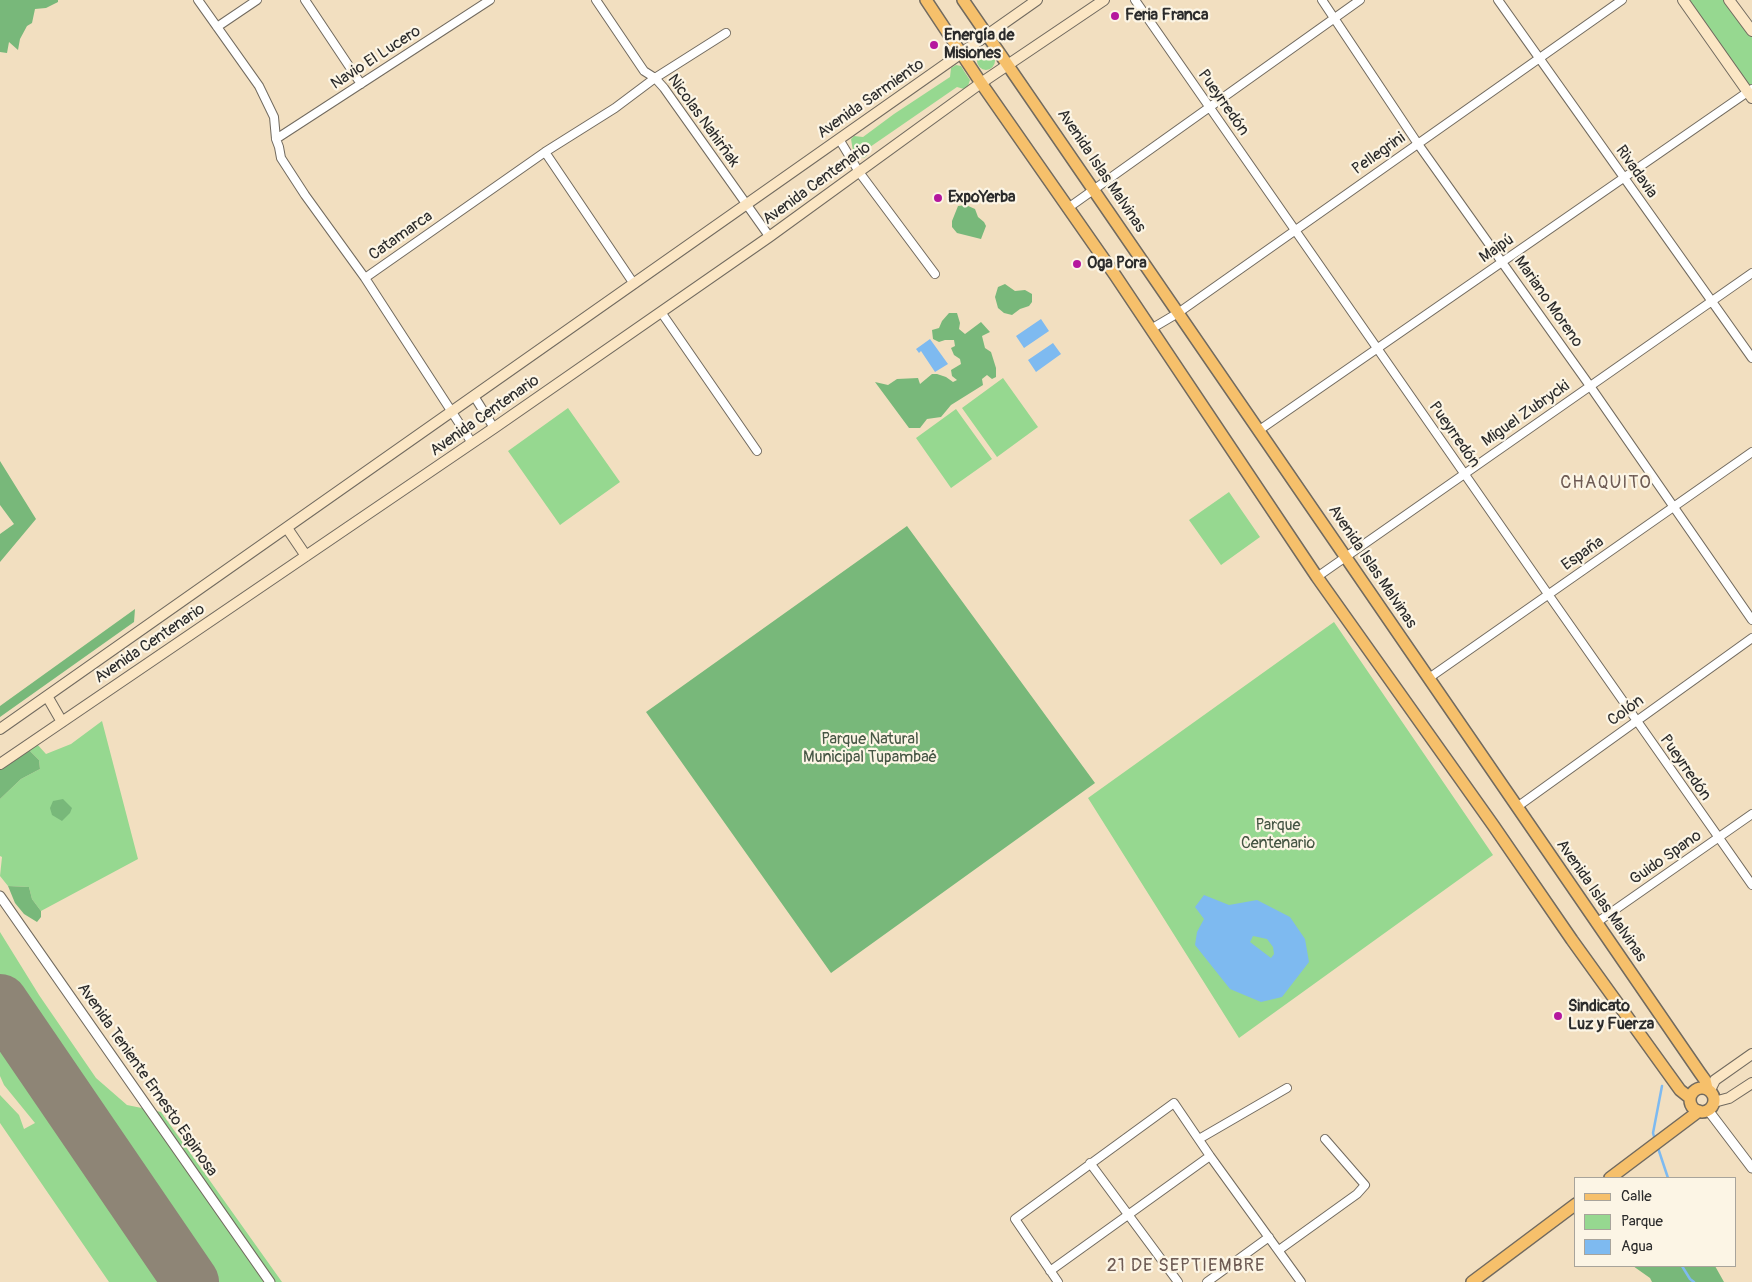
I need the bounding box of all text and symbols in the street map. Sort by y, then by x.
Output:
place label: Feria Franca [1125,6,1208,26]
marker: Feria Franca [1109,10,1121,22]
street label: Navio El Lucero [328,22,424,94]
place label: Energía de Misiones [944,26,1014,64]
marker: Energía de Misiones [928,39,940,51]
street label: Avenida Sarmiento [814,55,928,143]
street label: Pueyrredón [1193,66,1253,140]
street label: Nicolas Nahirñak [663,71,743,171]
street label: Avenida Islas Malvinas [1053,106,1149,236]
street label: Pellegrini [1349,129,1409,179]
street label: Avenida Centenario [759,138,875,230]
street label: Rivadavia [1611,142,1661,202]
place label: ExpoYerba [948,188,1015,208]
marker: ExpoYerba [932,192,944,204]
street label: Catamarca [365,207,437,265]
street label: Maipú [1476,230,1518,268]
street label: Mariano Moreno [1509,253,1587,351]
place label: Oga Pora [1087,254,1147,274]
marker: Oga Pora [1071,258,1083,270]
street label: Avenida Centenario [427,371,543,461]
street label: Miguel Zubrycki [1478,377,1574,451]
street label: Pueyrredón [1424,398,1484,472]
district label: CHAQUITO [1559,472,1653,494]
street label: Avenida Islas Malvinas [1324,502,1420,632]
street label: España [1558,533,1608,575]
street label: Avenida Centenario [91,600,209,688]
street label: Colón [1604,691,1648,731]
park label: Parque Natural Municipal Tupambaé [803,730,937,768]
street label: Pueyrredón [1655,731,1715,805]
park label: Parque Centenario [1241,816,1315,854]
street label: Guido Spano [1627,826,1705,890]
street label: Avenida Islas Malvinas [1552,836,1650,966]
street label: Avenida Teniente Ernesto Espinosa [73,980,221,1180]
place label: Sindicato Luz y Fuerza [1568,997,1654,1035]
marker: Sindicato Luz y Fuerza [1552,1010,1564,1022]
legend [1574,1177,1737,1267]
text: Calle [1621,1187,1652,1206]
text: Parque [1621,1212,1663,1231]
text: Agua [1621,1237,1653,1256]
district label: 21 DE SEPTIEMBRE [1105,1255,1267,1277]

